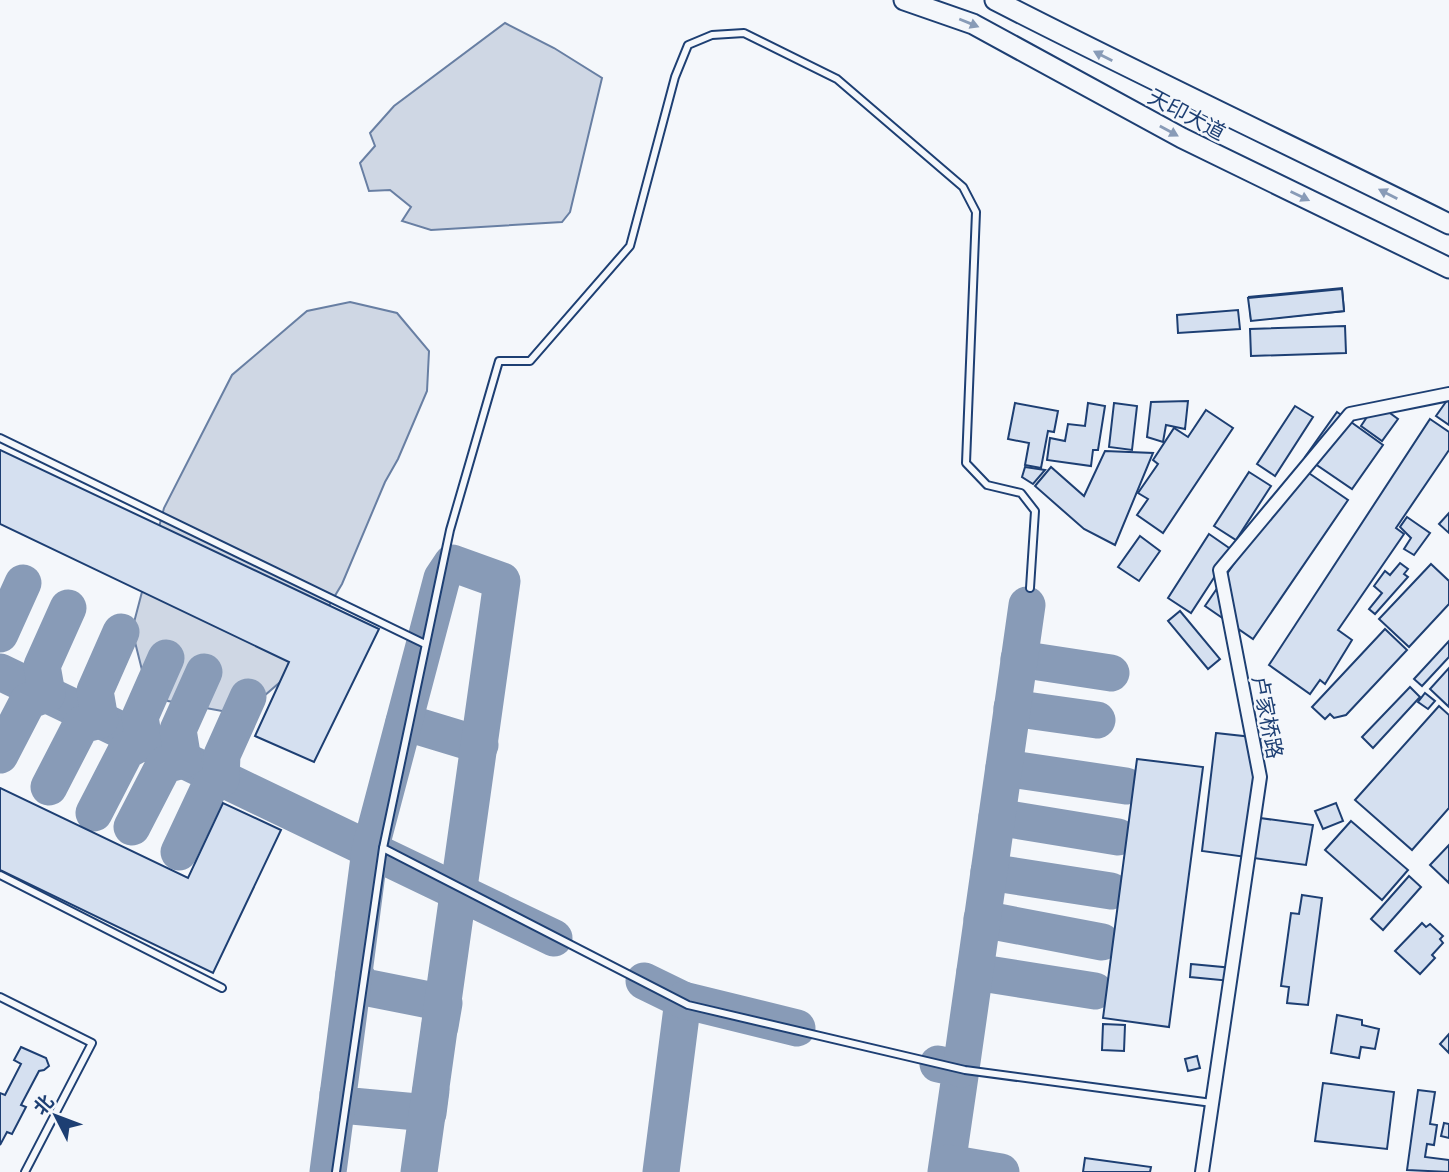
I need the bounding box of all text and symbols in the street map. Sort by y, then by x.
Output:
one-way arrow [958,18,979,29]
one-way arrow [1093,50,1113,61]
street label: 天印大道 [1144,83,1230,145]
one-way arrow [1159,125,1178,137]
one-way arrow [1378,188,1398,199]
one-way arrow [1290,190,1310,202]
street label: 卢家桥路 [1247,673,1289,761]
north arrow [21,1081,91,1151]
text: 北 [28,1090,59,1120]

